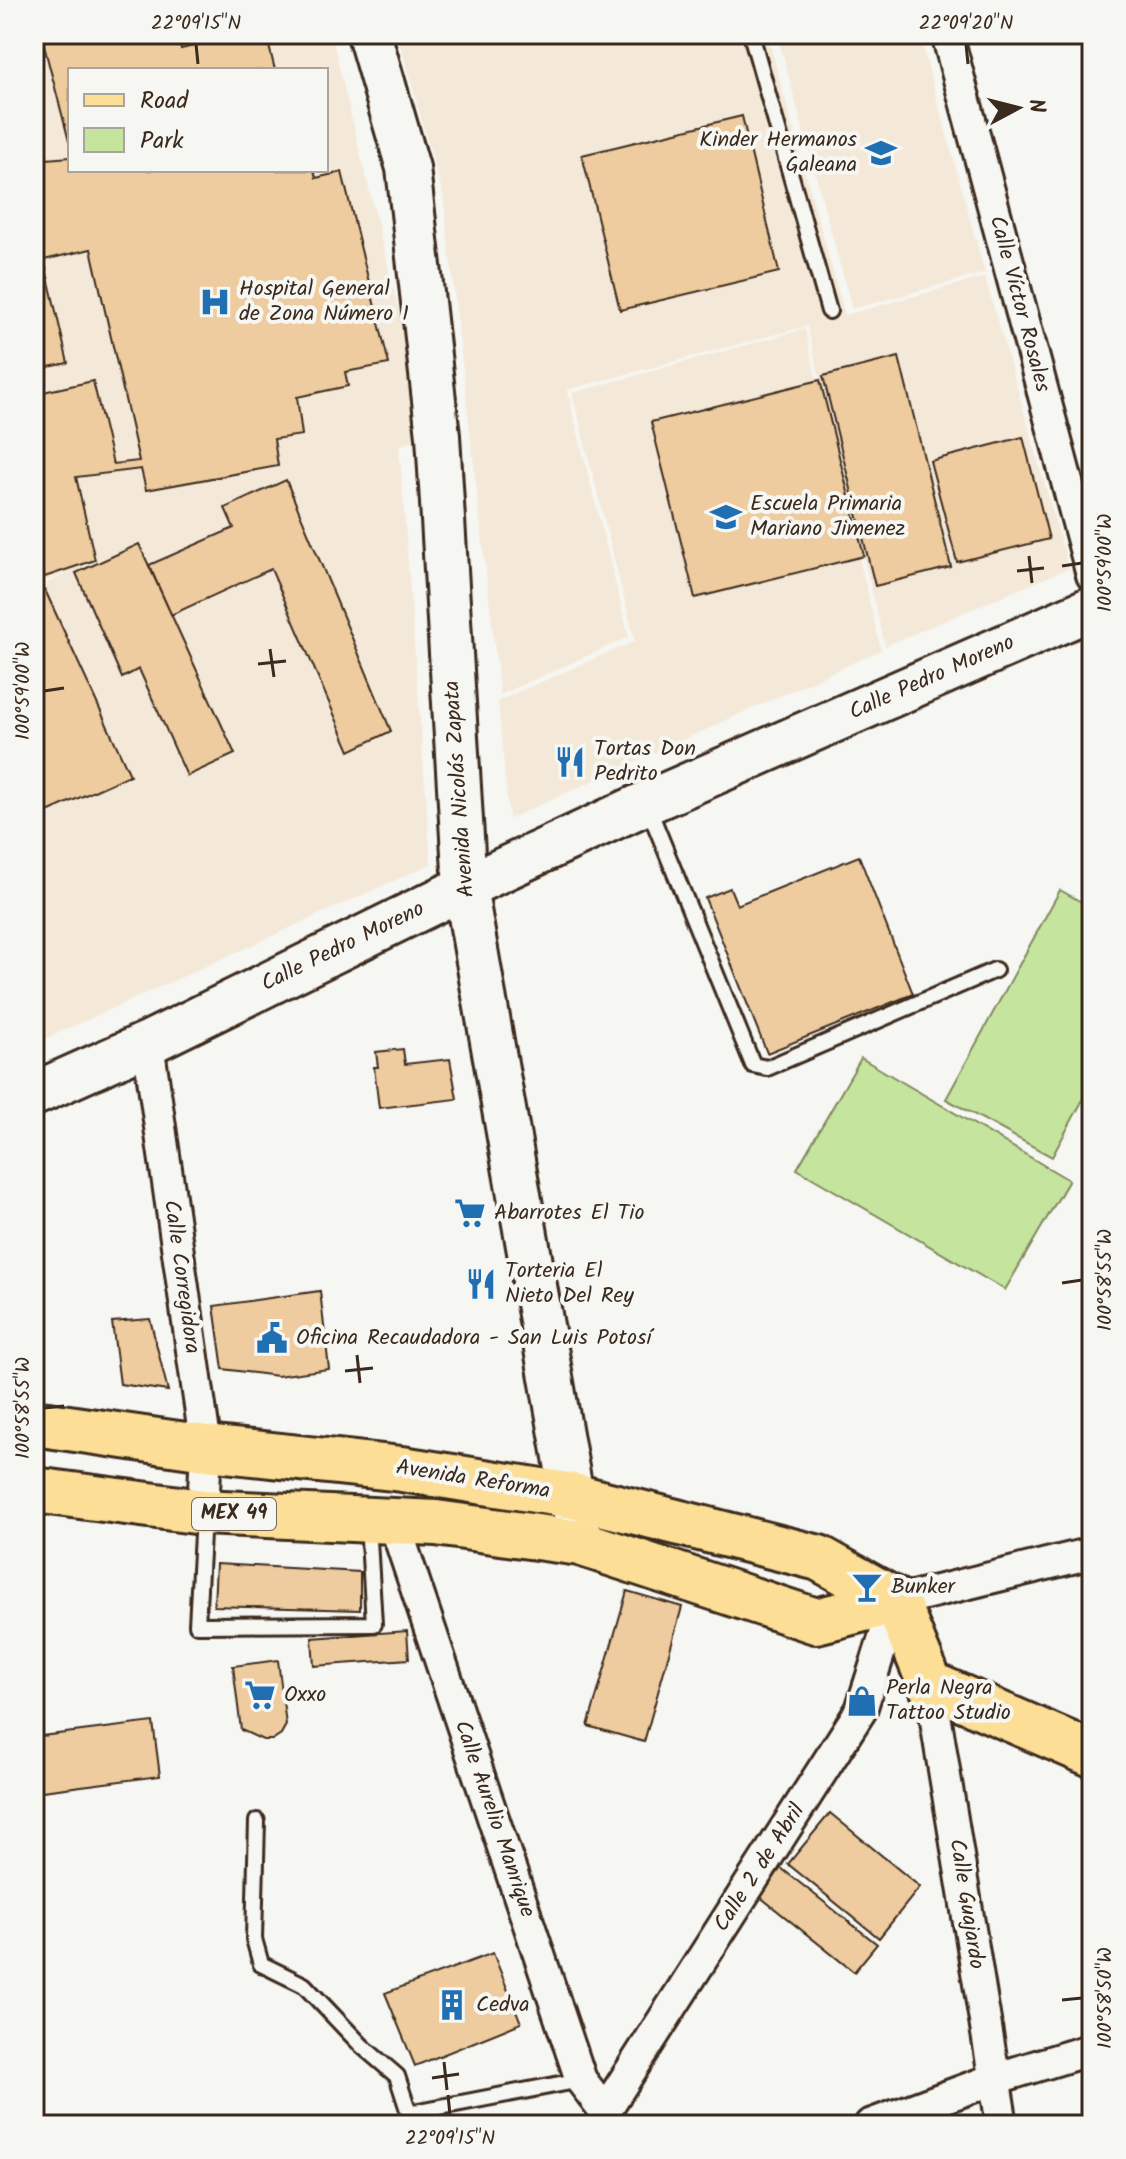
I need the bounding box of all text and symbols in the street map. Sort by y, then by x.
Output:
text: 22°09'15"N [151,8,241,40]
text: 22°09'20"N [919,8,1013,40]
legend [68,68,328,172]
north arrow [978,68,1058,148]
text: Road [140,82,189,121]
text: N [1017,97,1054,115]
text: Park [140,122,184,161]
place label: Kinder Hermanos Galeana [699,123,858,183]
school or university icon: Kinder Hermanos Galeana [864,136,898,170]
street label: Calle Víctor Rosales [979,212,1060,397]
place label: Hospital General de Zona Número 1 [239,272,409,332]
hospital icon: Hospital General de Zona Número 1 [198,285,232,319]
place label: Escuela Primaria Mariano Jimenez [750,487,906,547]
school or university icon: Escuela Primaria Mariano Jimenez [709,500,743,534]
text: 100°59'00"W [1090,514,1122,612]
street label: Calle Pedro Moreno [844,626,1020,730]
text: 100°59'00"W [8,642,40,740]
street label: Avenida Nicolás Zapata [435,679,485,899]
place label: Tortas Don Pedrito [594,732,696,792]
restaurant icon: Tortas Don Pedrito [553,745,587,779]
street label: Calle Pedro Moreno [255,892,431,1002]
supermarket icon: Abarrotes El Tio [453,1196,487,1230]
place label: Abarrotes El Tio [494,1196,644,1231]
street label: Calle Corregidora [153,1198,209,1356]
text: 100°58'55"W [1090,1229,1122,1331]
place label: Torteria El Nieto Del Rey [505,1254,634,1314]
restaurant icon: Torteria El Nieto Del Rey [464,1267,498,1301]
public building icon: Oficina Recaudadora - San Luis Potosí [255,1321,289,1355]
place label: Oficina Recaudadora - San Luis Potosí [296,1321,655,1356]
text: 100°58'55"W [8,1357,40,1459]
street label: Avenida Reforma [393,1451,553,1509]
road number: MEX 49 [192,1498,276,1530]
bar icon: Bunker [850,1570,884,1604]
place label: Bunker [891,1570,957,1605]
place label: Perla Negra Tattoo Studio [886,1671,1011,1731]
supermarket icon: Oxxo [243,1678,277,1712]
place label: Oxxo [284,1678,326,1713]
shop icon: Perla Negra Tattoo Studio [845,1684,879,1718]
street label: Calle Aurelio Manrique [444,1716,544,1922]
street label: Calle 2 de Abril [705,1796,815,1939]
street label: Calle Guajardo [938,1836,994,1972]
text: 100°58'50"W [1090,1947,1122,2049]
building icon: Cedva [435,1988,469,2022]
place label: Cedva [476,1988,530,2023]
text: 22°09'15"N [405,2123,495,2155]

